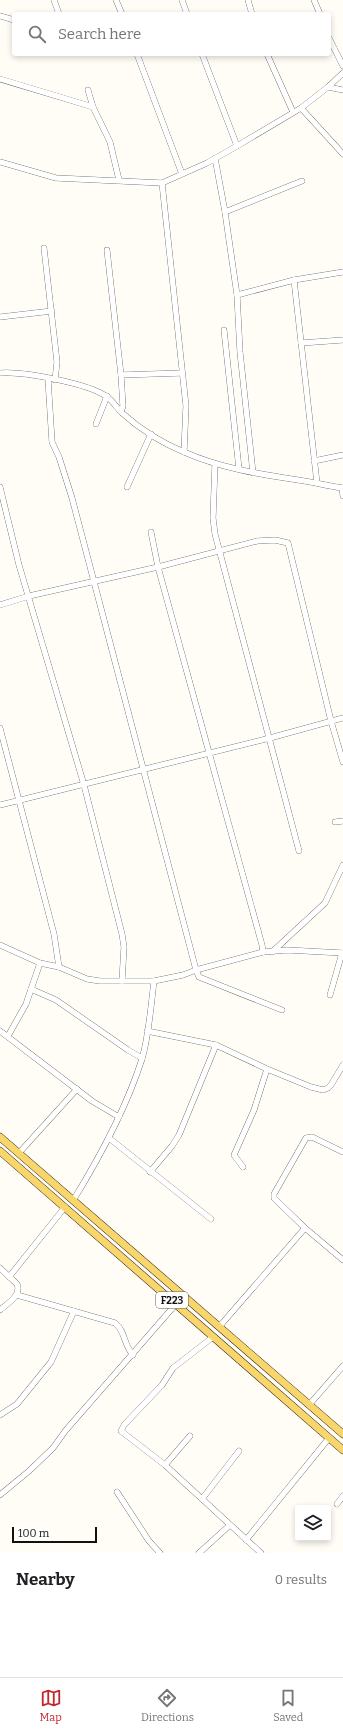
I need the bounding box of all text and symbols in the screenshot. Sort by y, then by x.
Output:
search box [12,12,331,56]
icon: search [26,23,48,45]
text: Search here [58,25,141,43]
road number: F223 [156,1292,188,1308]
map controls [295,1505,331,1541]
button: layers [295,1505,331,1541]
scale bar [12,1525,97,1544]
text: 100 m [18,1527,49,1540]
text: Nearby [16,1569,75,1590]
text: 0 results [275,1572,327,1587]
tab: Map [40,1687,62,1724]
tab: Directions [141,1687,194,1724]
tab: Saved [273,1687,303,1724]

